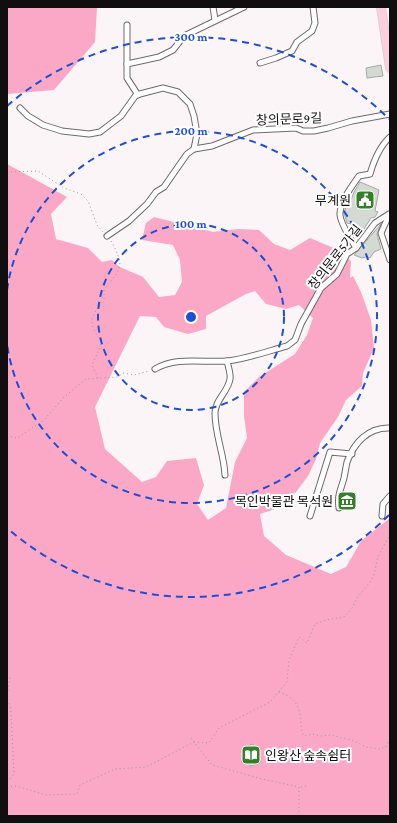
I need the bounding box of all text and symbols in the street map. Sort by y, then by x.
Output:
text: 300 m [175,30,208,44]
street label: 창의문로9길 [256,110,322,128]
text: 200 m [174,124,208,138]
public building icon: 무계원 [354,189,376,211]
place label: 무계원 [315,193,351,208]
text: 100 m [175,217,208,231]
street label: 창의문로5가길 [305,222,365,292]
centre of rings [184,310,198,324]
museum icon: 목인박물관 목석원 [336,490,358,512]
place label: 목인박물관 목석원 [235,494,333,509]
library icon: 인왕산 숲속쉼터 [240,744,262,766]
place label: 인왕산 숲속쉼터 [265,748,351,763]

